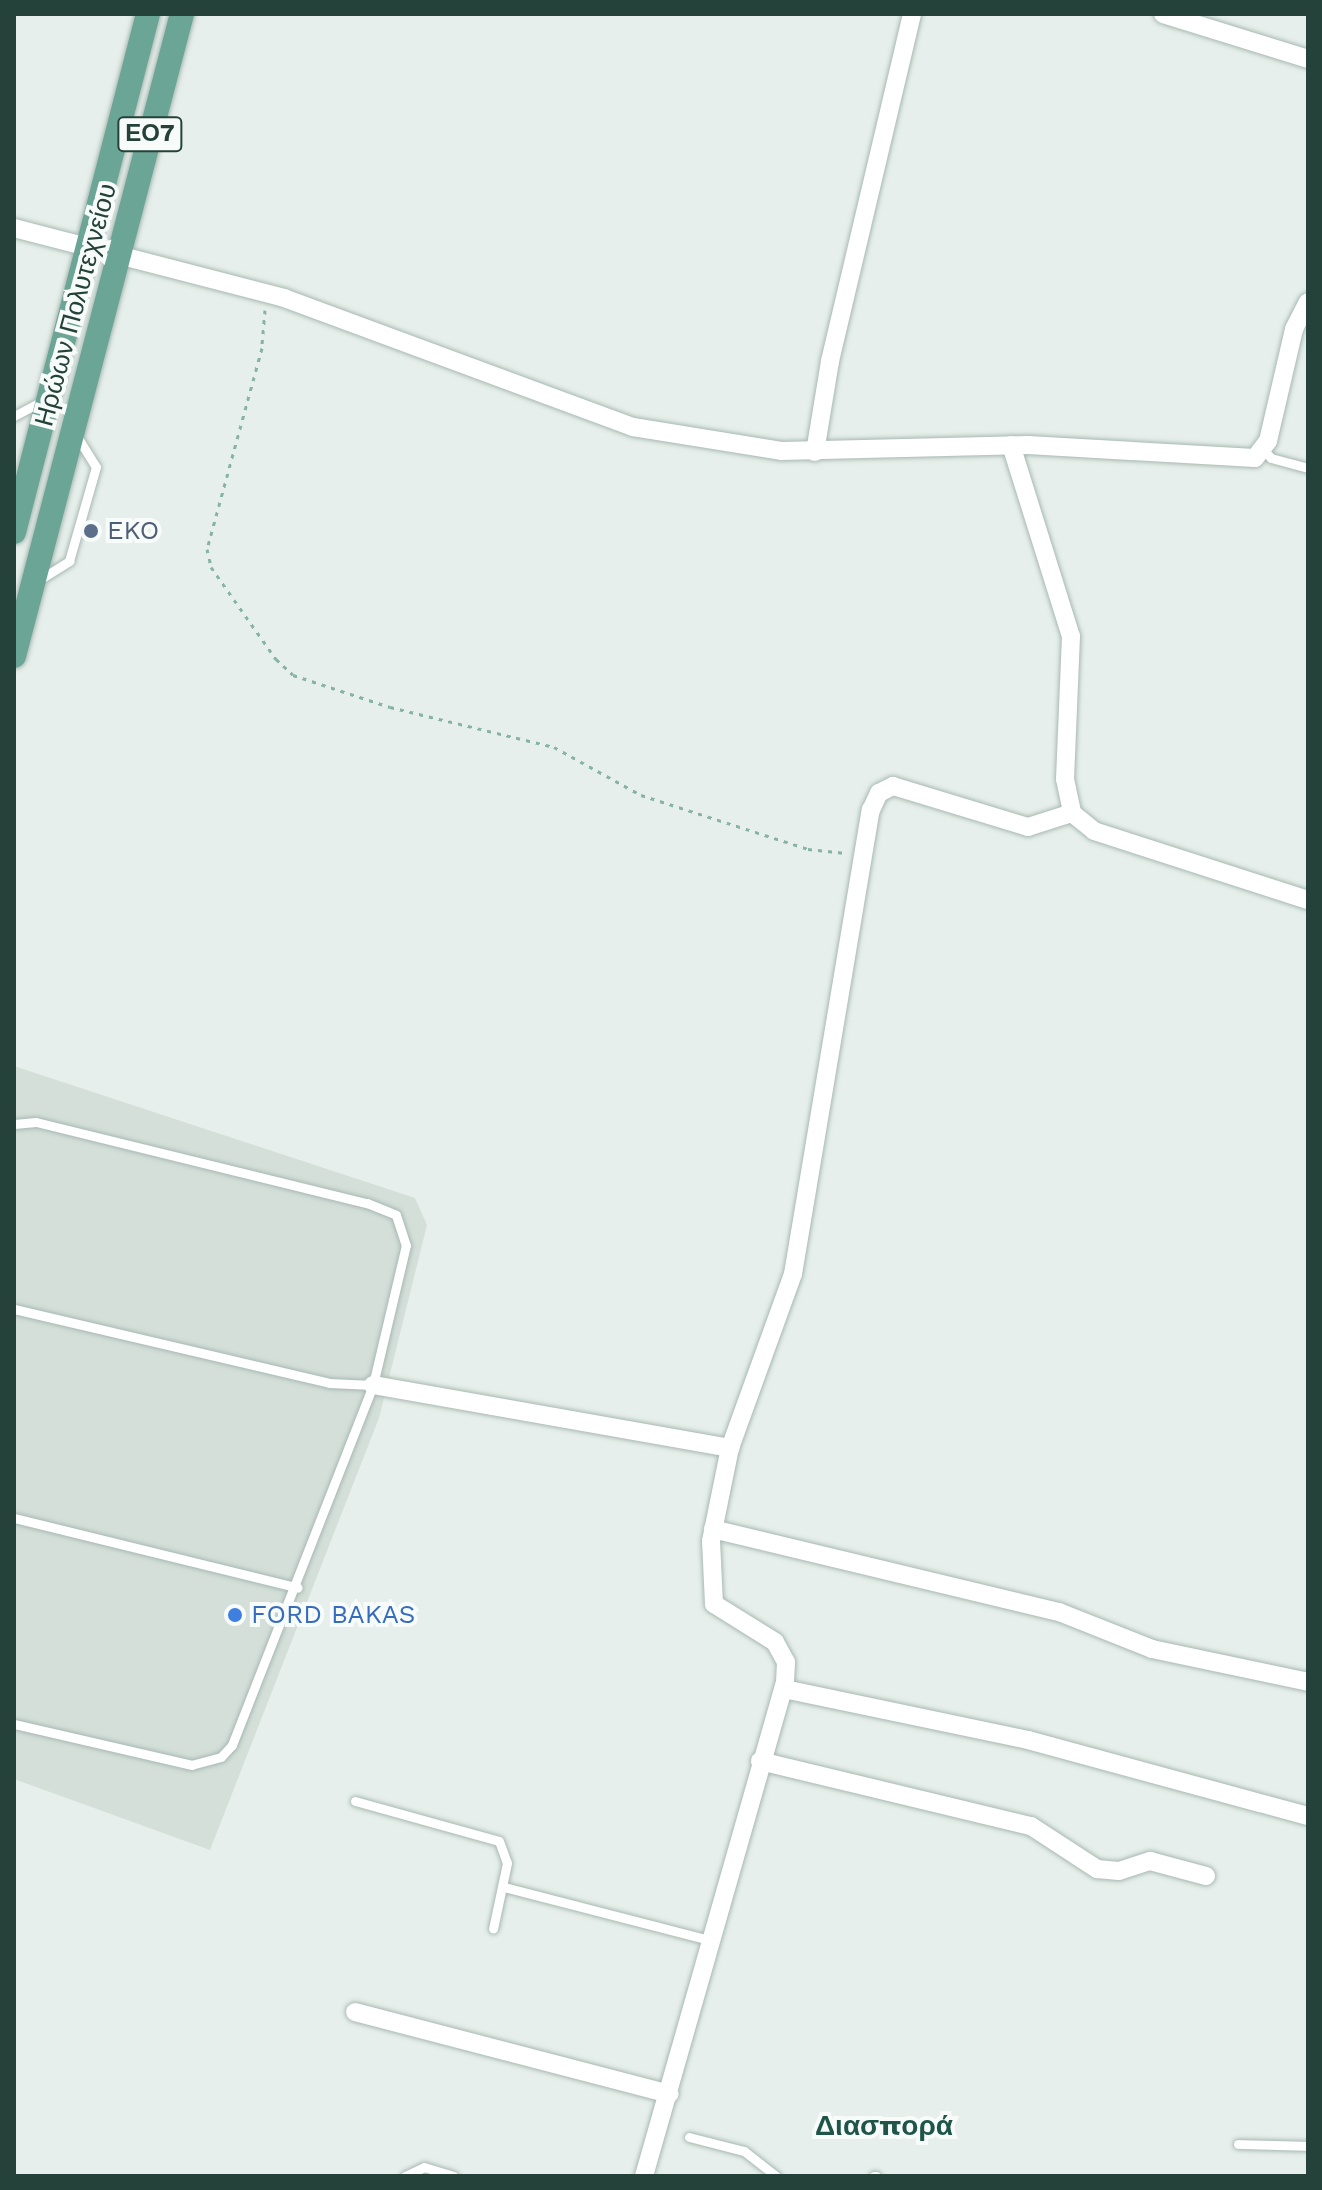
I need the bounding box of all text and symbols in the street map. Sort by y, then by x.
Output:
road number: ΕΟ7 [116,114,184,154]
street label: Ηρώων Πολυτεχνείου [29,180,123,430]
place label: EKO [107,515,159,547]
marker: EKO [82,522,100,540]
place label: FORD BAKAS [251,1599,415,1631]
marker: FORD BAKAS [226,1606,244,1624]
district label: Διασπορά [815,2109,953,2143]

